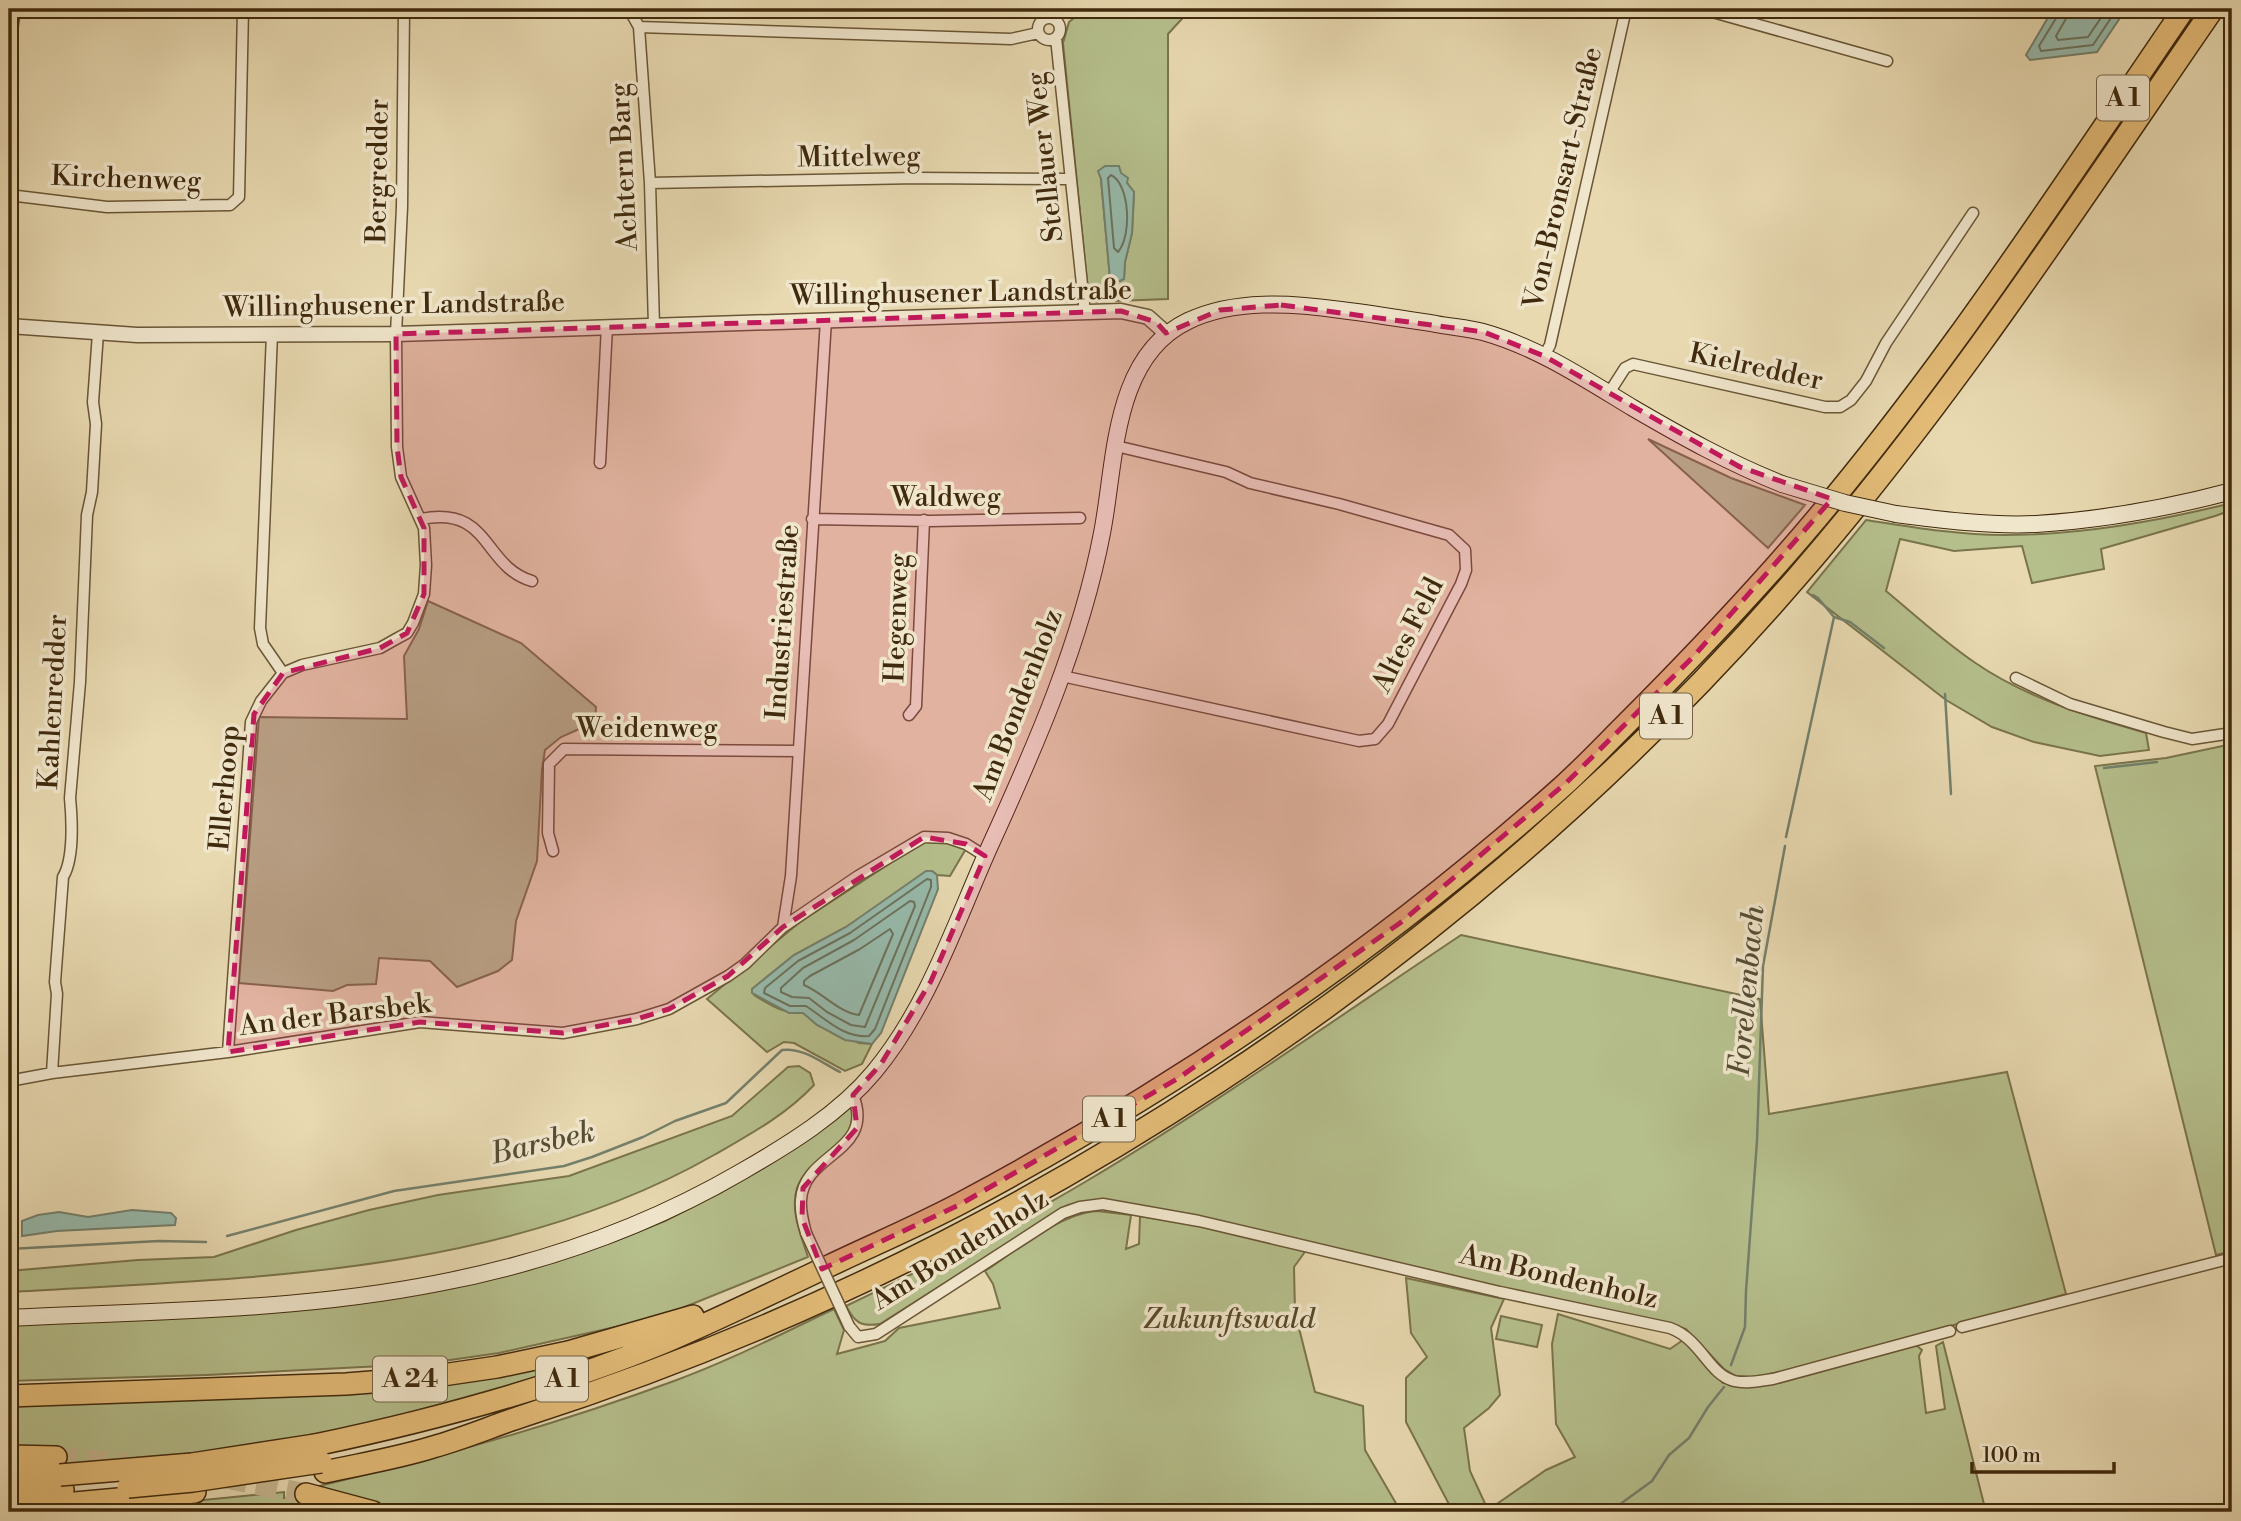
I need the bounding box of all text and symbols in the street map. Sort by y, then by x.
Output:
street label: Von-Bronsart-Straße [1516,44,1610,313]
street label: Stellauer Weg [1019,70,1071,244]
road number: A 1 [2097,76,2149,120]
street label: Achtern Barg [602,82,646,253]
street label: Bergredder [359,98,397,245]
street label: Mittelweg [797,138,921,176]
street label: Kirchenweg [50,159,202,199]
street label: Willinghusener Landstraße [789,273,1132,313]
street label: Willinghusener Landstraße [222,285,565,325]
street label: Kielredder [1686,336,1826,398]
street label: Waldweg [890,480,1002,515]
street label: Industriestraße [759,523,807,721]
street label: Hegenweg [877,552,917,683]
street label: Altes Feld [1364,572,1452,699]
street label: Am Bondenholz [965,604,1071,807]
street label: Kahlenredder [31,613,75,791]
road number: A 1 [1640,694,1692,738]
street label: Weidenweg [575,711,718,746]
street label: Ellerhoop [202,724,248,852]
water label: Forellenbach [1721,904,1773,1078]
street label: An der Barsbek [236,986,434,1044]
road number: A 1 [1083,1096,1135,1142]
water label: Barsbek [486,1113,599,1174]
street label: Am Bondenholz [864,1182,1055,1319]
street label: Am Bondenholz [1455,1237,1662,1317]
park label: Zukunftswald [1143,1302,1316,1337]
road number: A 24 [373,1356,447,1402]
road number: A 1 [536,1356,588,1402]
scale bar [1972,1430,2113,1474]
text: 100 m [1982,1443,2041,1469]

